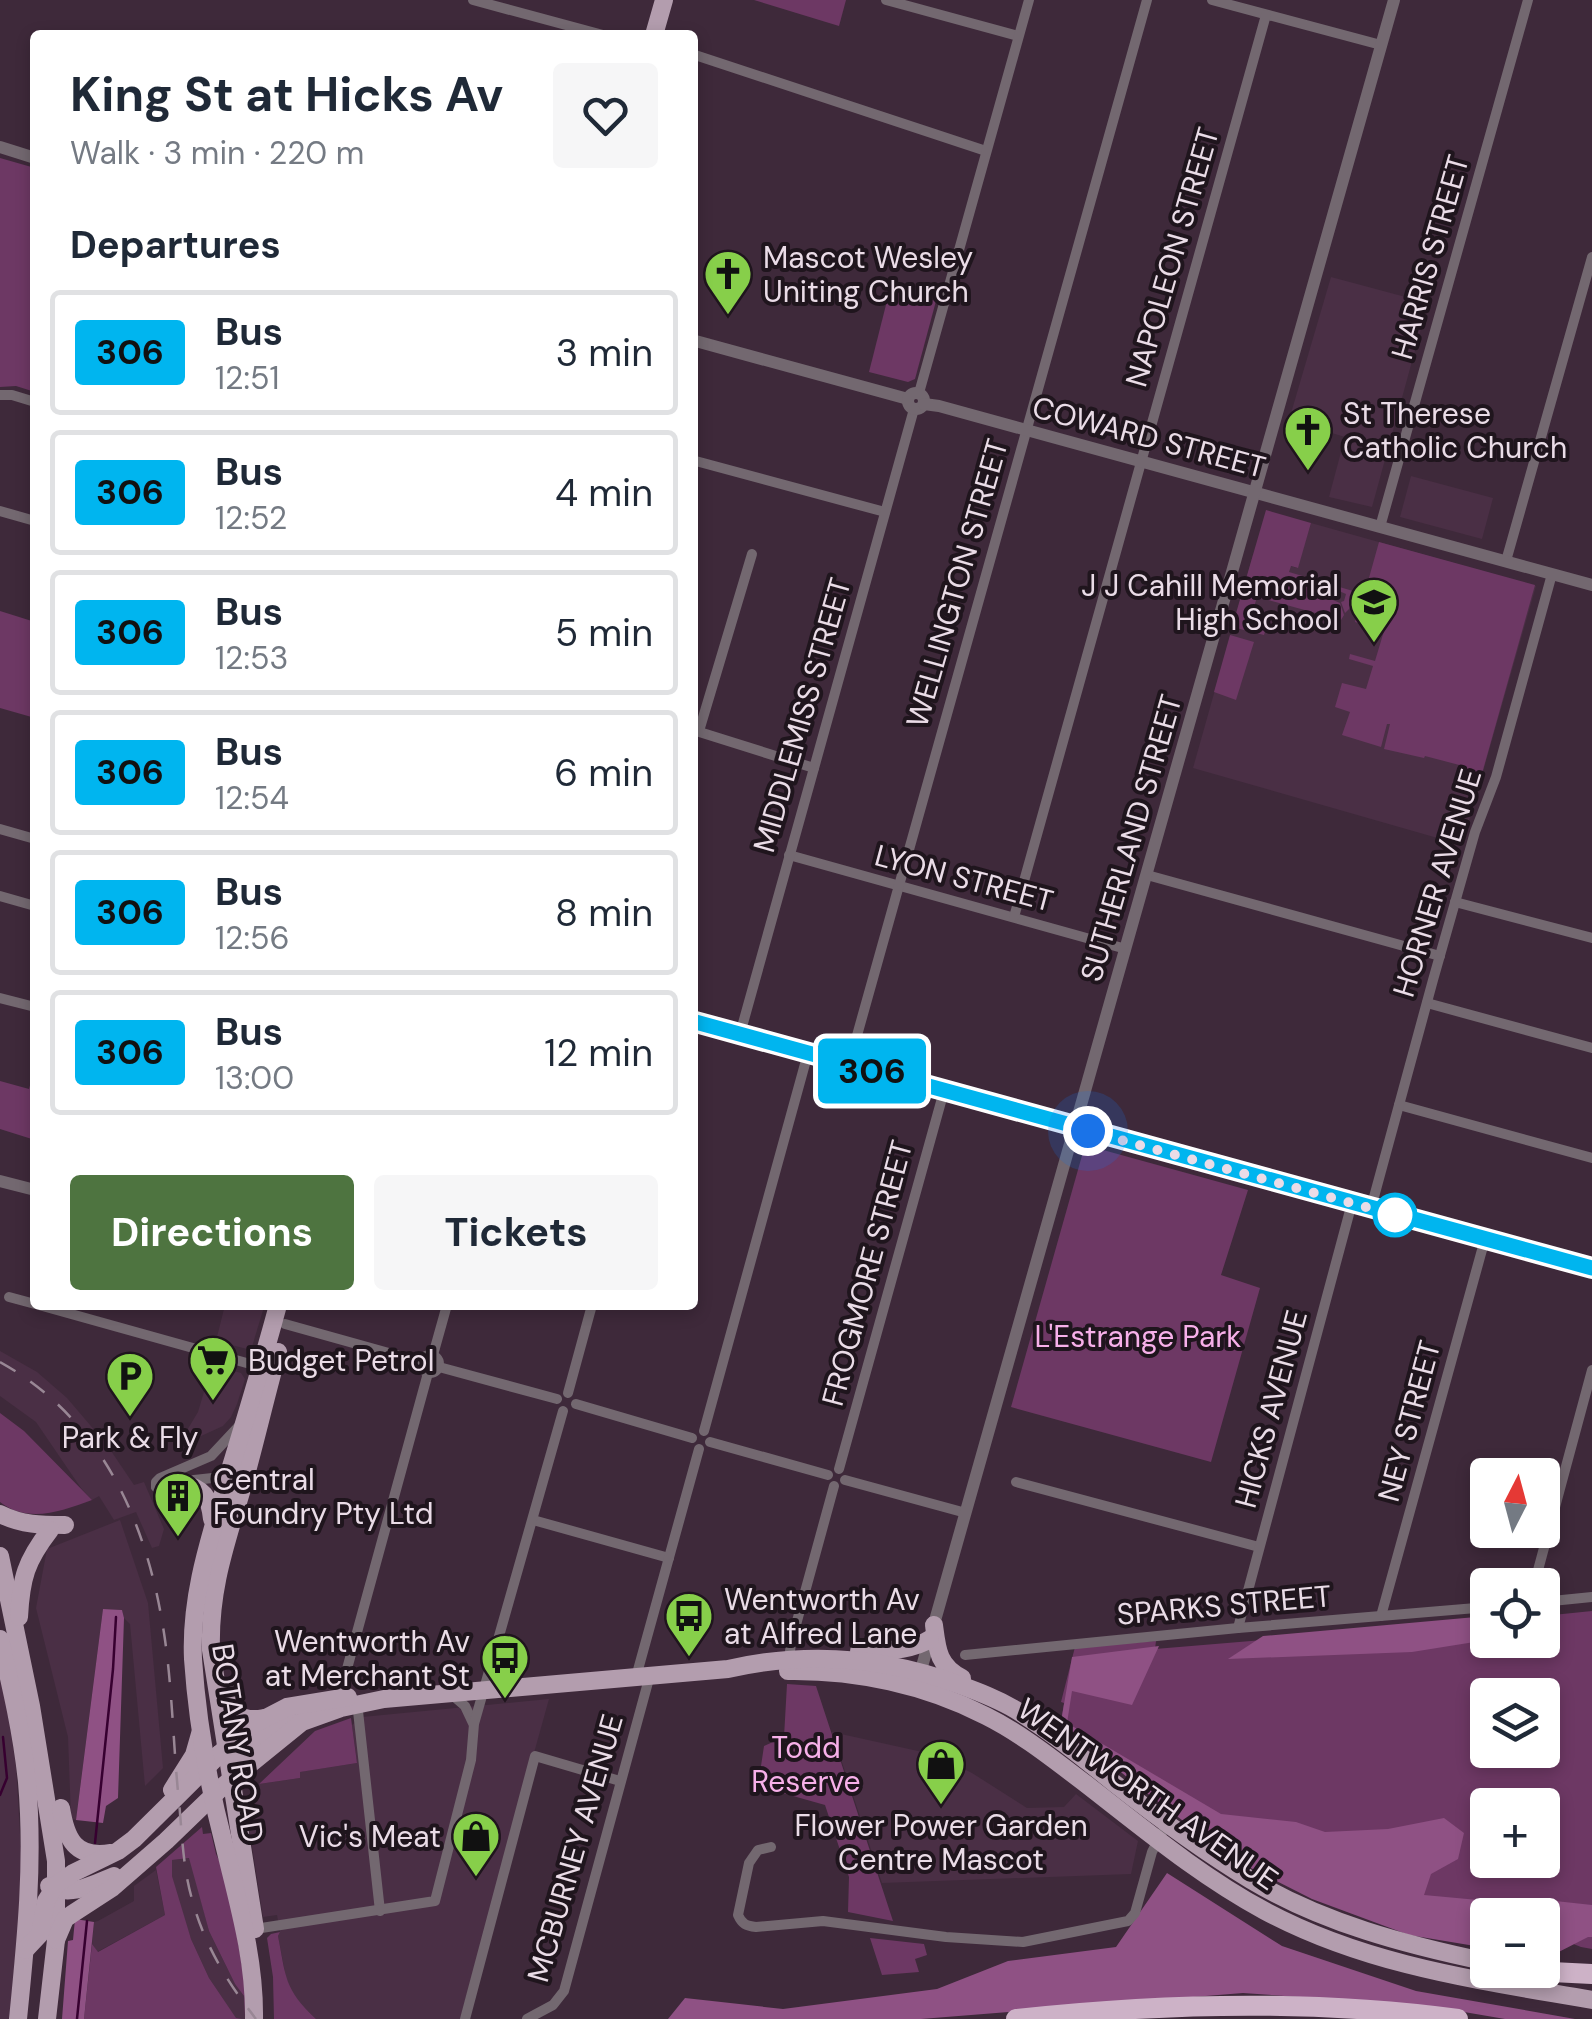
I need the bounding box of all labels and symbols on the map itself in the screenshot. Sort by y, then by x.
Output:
street label: NAPOLEON STREET [1116,123,1228,391]
street label: HARRIS STREET [1382,150,1478,364]
place label: Mascot Wesley Uniting Church [763,238,973,311]
church icon: Mascot Wesley Uniting Church [702,248,754,316]
street label: COWARD STREET [1028,387,1270,487]
place label: St Therese Catholic Church [1343,394,1567,467]
church icon: St Therese Catholic Church [1282,404,1334,472]
street label: WELLINGTON STREET [897,434,1017,732]
place label: J J Cahill Memorial High School [1081,566,1339,639]
street label: MIDDLEMISS STREET [744,573,860,857]
school or university icon: J J Cahill Memorial High School [1348,576,1400,644]
street label: SUTHERLAND STREET [1071,690,1191,986]
street label: HORNER AVENUE [1384,764,1490,1002]
street label: LYON STREET [871,835,1057,921]
line badge: 306 [814,1038,930,1104]
your location [1063,1106,1113,1156]
street label: FROGMORE STREET [813,1136,921,1410]
unlabelled marker [1374,1194,1416,1236]
street label: HICKS AVENUE [1226,1306,1316,1512]
park label: L'Estrange Park [1035,1317,1241,1356]
supermarket icon: Budget Petrol [187,1334,239,1402]
street label: NEY STREET [1369,1336,1449,1506]
place label: Budget Petrol [248,1341,434,1380]
parking icon: Park & Fly [104,1350,156,1418]
place label: Park & Fly [62,1418,199,1457]
north arrow [1470,1458,1560,1548]
place label: Central Foundry Pty Ltd [213,1460,433,1533]
building icon: Central Foundry Pty Ltd [152,1470,204,1538]
street label: SPARKS STREET [1115,1576,1333,1634]
place label: Wentworth Av at Alfred Lane [724,1580,920,1653]
bus stop icon: Wentworth Av at Alfred Lane [663,1590,715,1658]
place label: Wentworth Av at Merchant St [265,1622,470,1695]
bus stop icon: Wentworth Av at Merchant St [479,1632,531,1700]
street label: BOTANY ROAD [203,1641,273,1845]
street label: WENTWORTH AVENUE [1010,1689,1286,1899]
street label: MCBURNEY AVENUE [518,1710,632,1986]
park label: Todd Reserve [751,1728,861,1801]
shop icon: Flower Power Garden Centre Mascot [915,1738,967,1806]
place label: Flower Power Garden Centre Mascot [794,1806,1088,1879]
shop icon: Vic's Meat [450,1810,502,1878]
place label: Vic's Meat [299,1817,441,1856]

